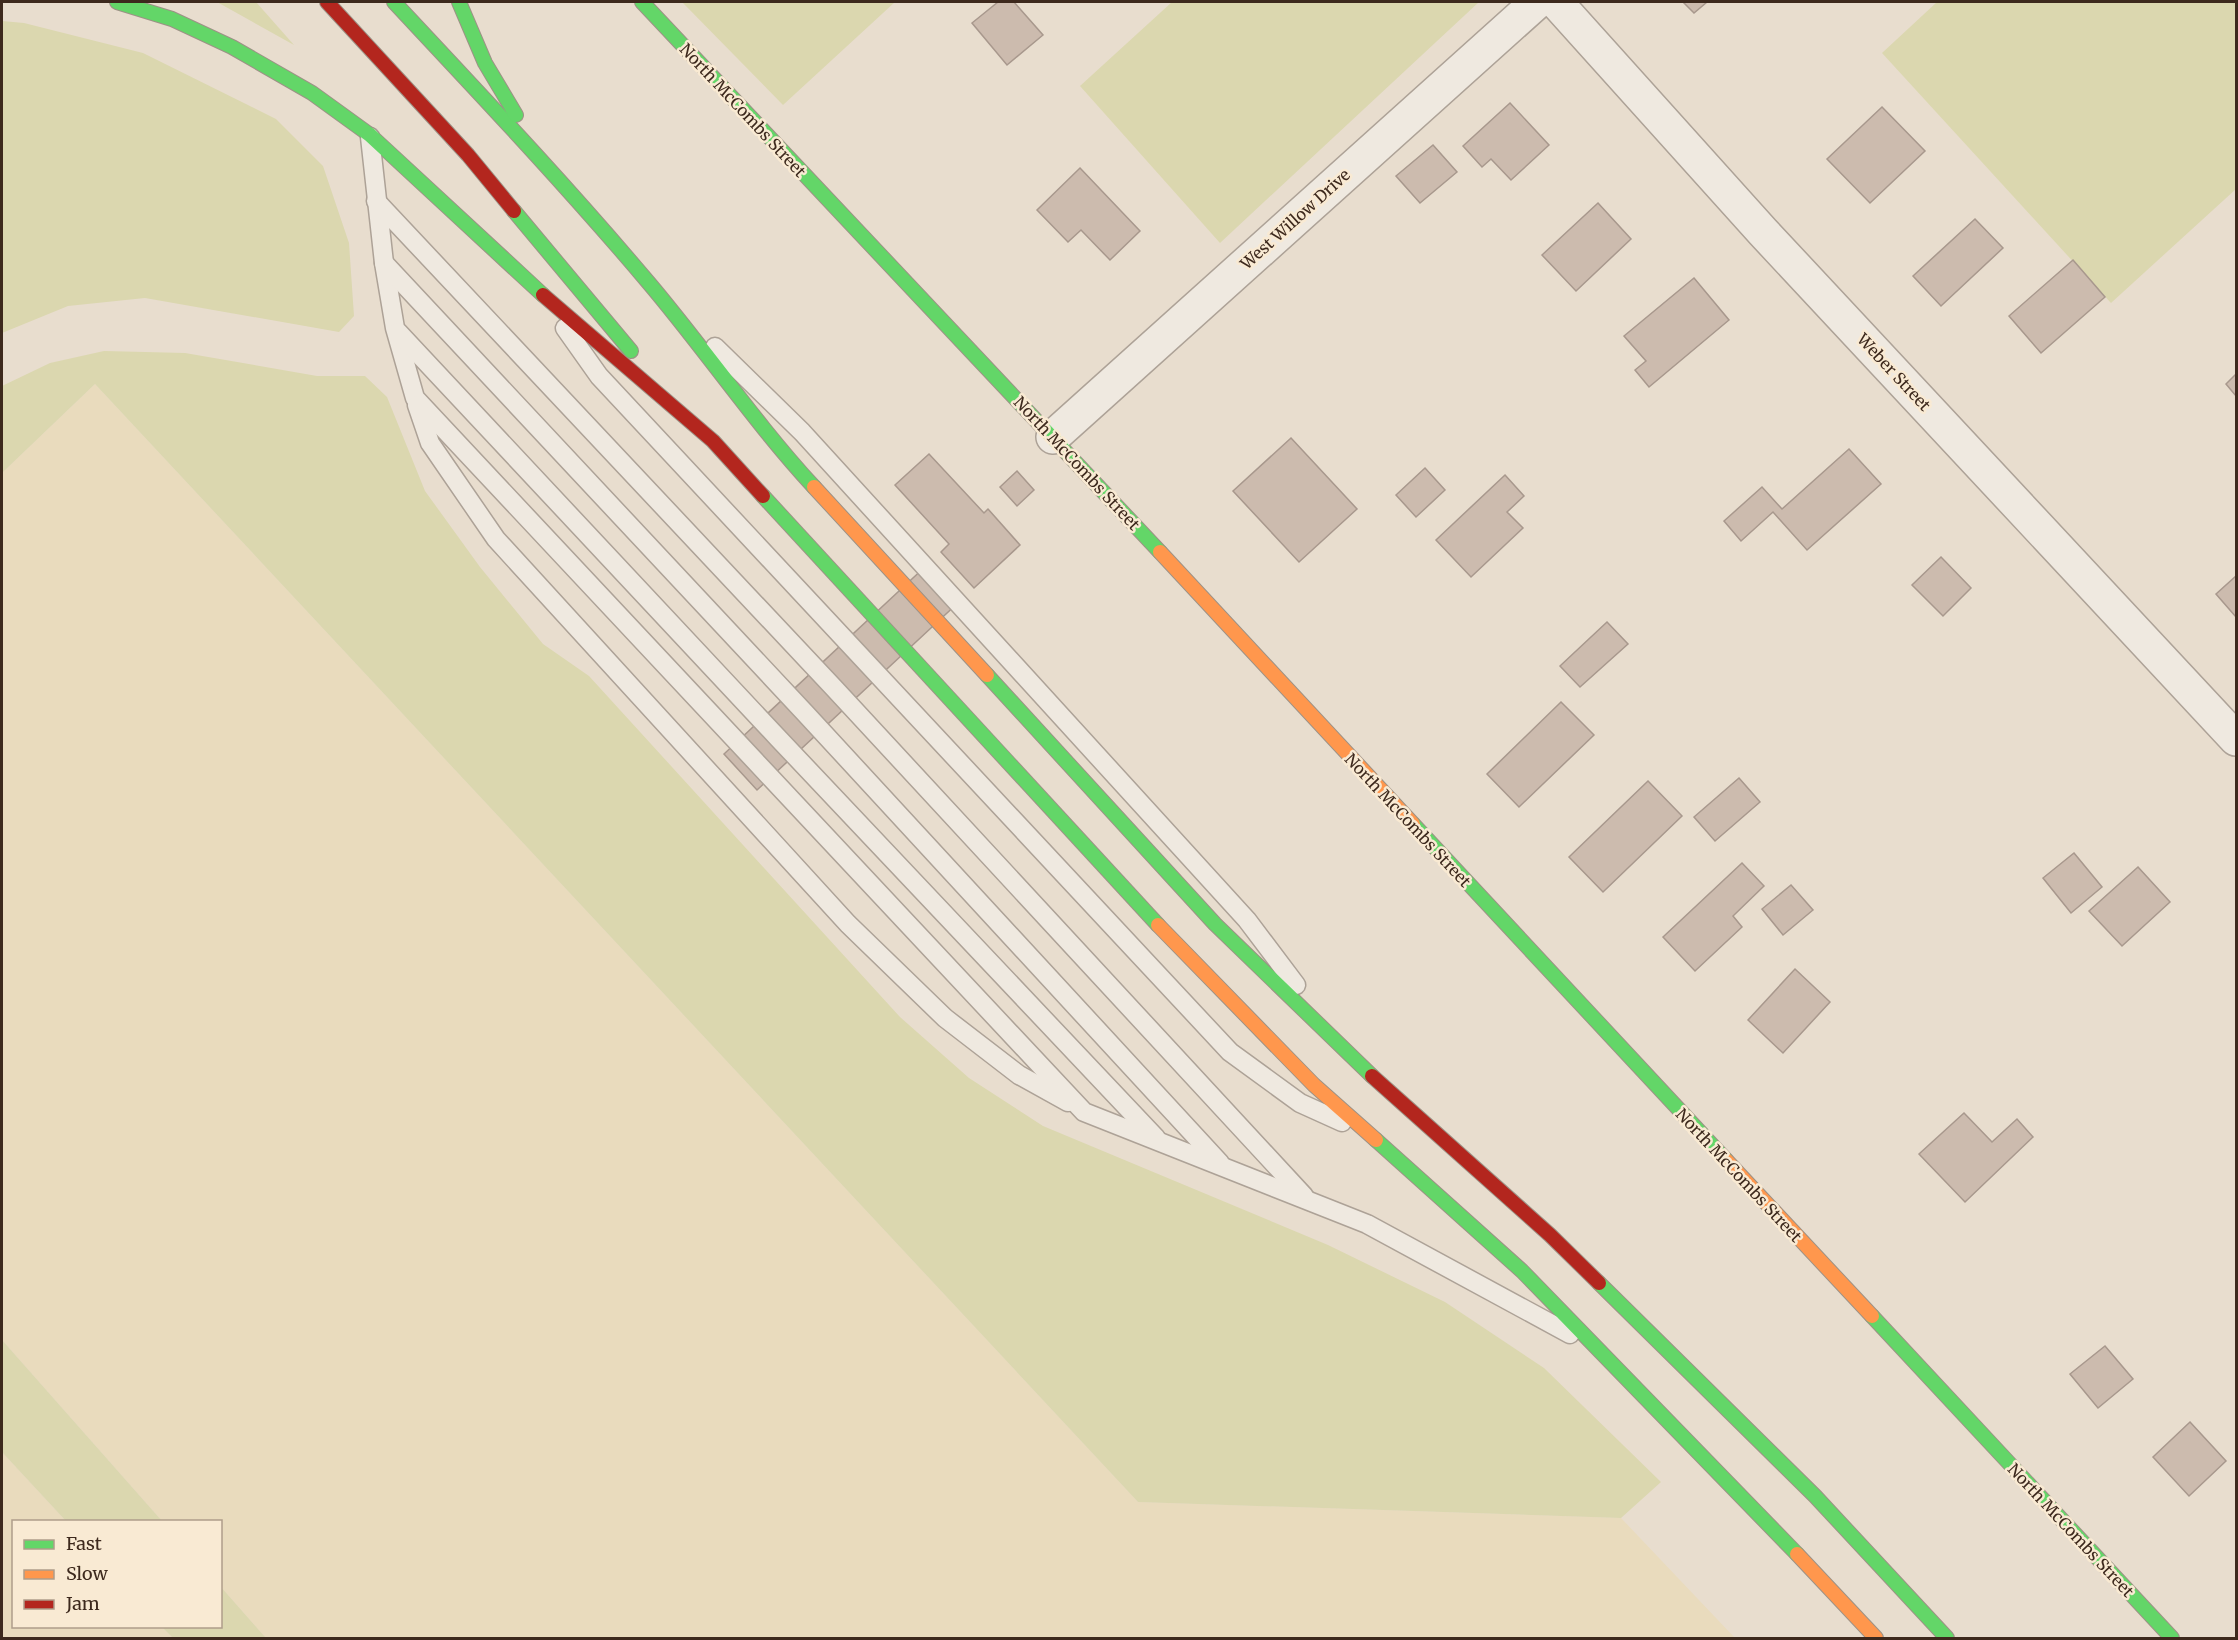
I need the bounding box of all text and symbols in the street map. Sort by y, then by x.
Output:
street label: North McCombs Street [676,39,811,182]
street label: West Willow Drive [1235,165,1354,274]
street label: Weber Street [1852,328,1935,415]
street label: North McCombs Street [1010,392,1145,535]
street label: North McCombs Street [1341,749,1476,892]
street label: North McCombs Street [1672,1104,1807,1247]
street label: North McCombs Street [2004,1459,2139,1602]
legend [12,1520,222,1628]
text: Fast [66,1532,102,1555]
text: Slow [66,1562,109,1585]
text: Jam [65,1592,100,1615]

